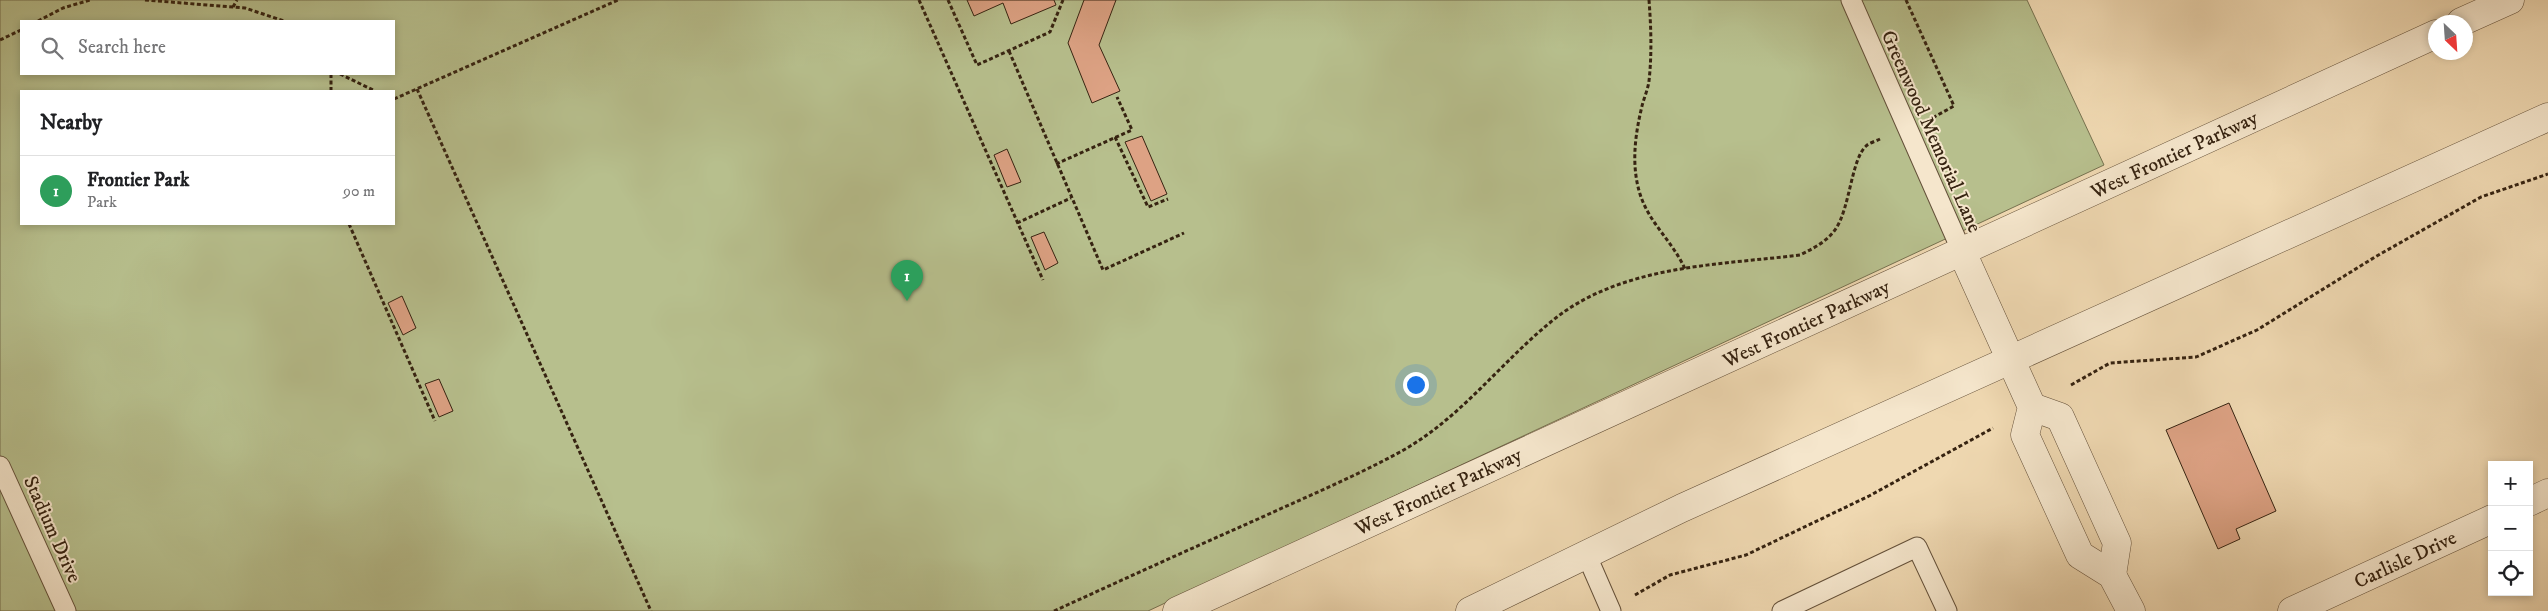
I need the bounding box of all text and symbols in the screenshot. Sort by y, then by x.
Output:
north arrow [2428,15,2473,60]
search box [20,20,395,75]
street label: Greenwood Memorial Lane [1875,27,1987,237]
icon: search [38,34,66,62]
text: Search here [78,36,166,59]
street label: West Frontier Parkway [2086,105,2263,205]
text: Nearby [40,110,102,136]
text: Frontier Park [87,169,189,192]
text: 1 [53,181,59,201]
text: 90 m [343,181,375,201]
text: Park [87,192,117,212]
pin: 1 [891,260,923,301]
street label: West Frontier Parkway [1718,274,1895,374]
your location [1403,372,1429,398]
street label: West Frontier Parkway [1350,442,1527,542]
map controls [2488,461,2533,596]
button: + [2488,461,2533,506]
street label: Stadium Drive [17,472,86,587]
button: − [2488,506,2533,551]
street label: Carlisle Drive [2350,526,2461,595]
button: locate [2488,551,2533,596]

